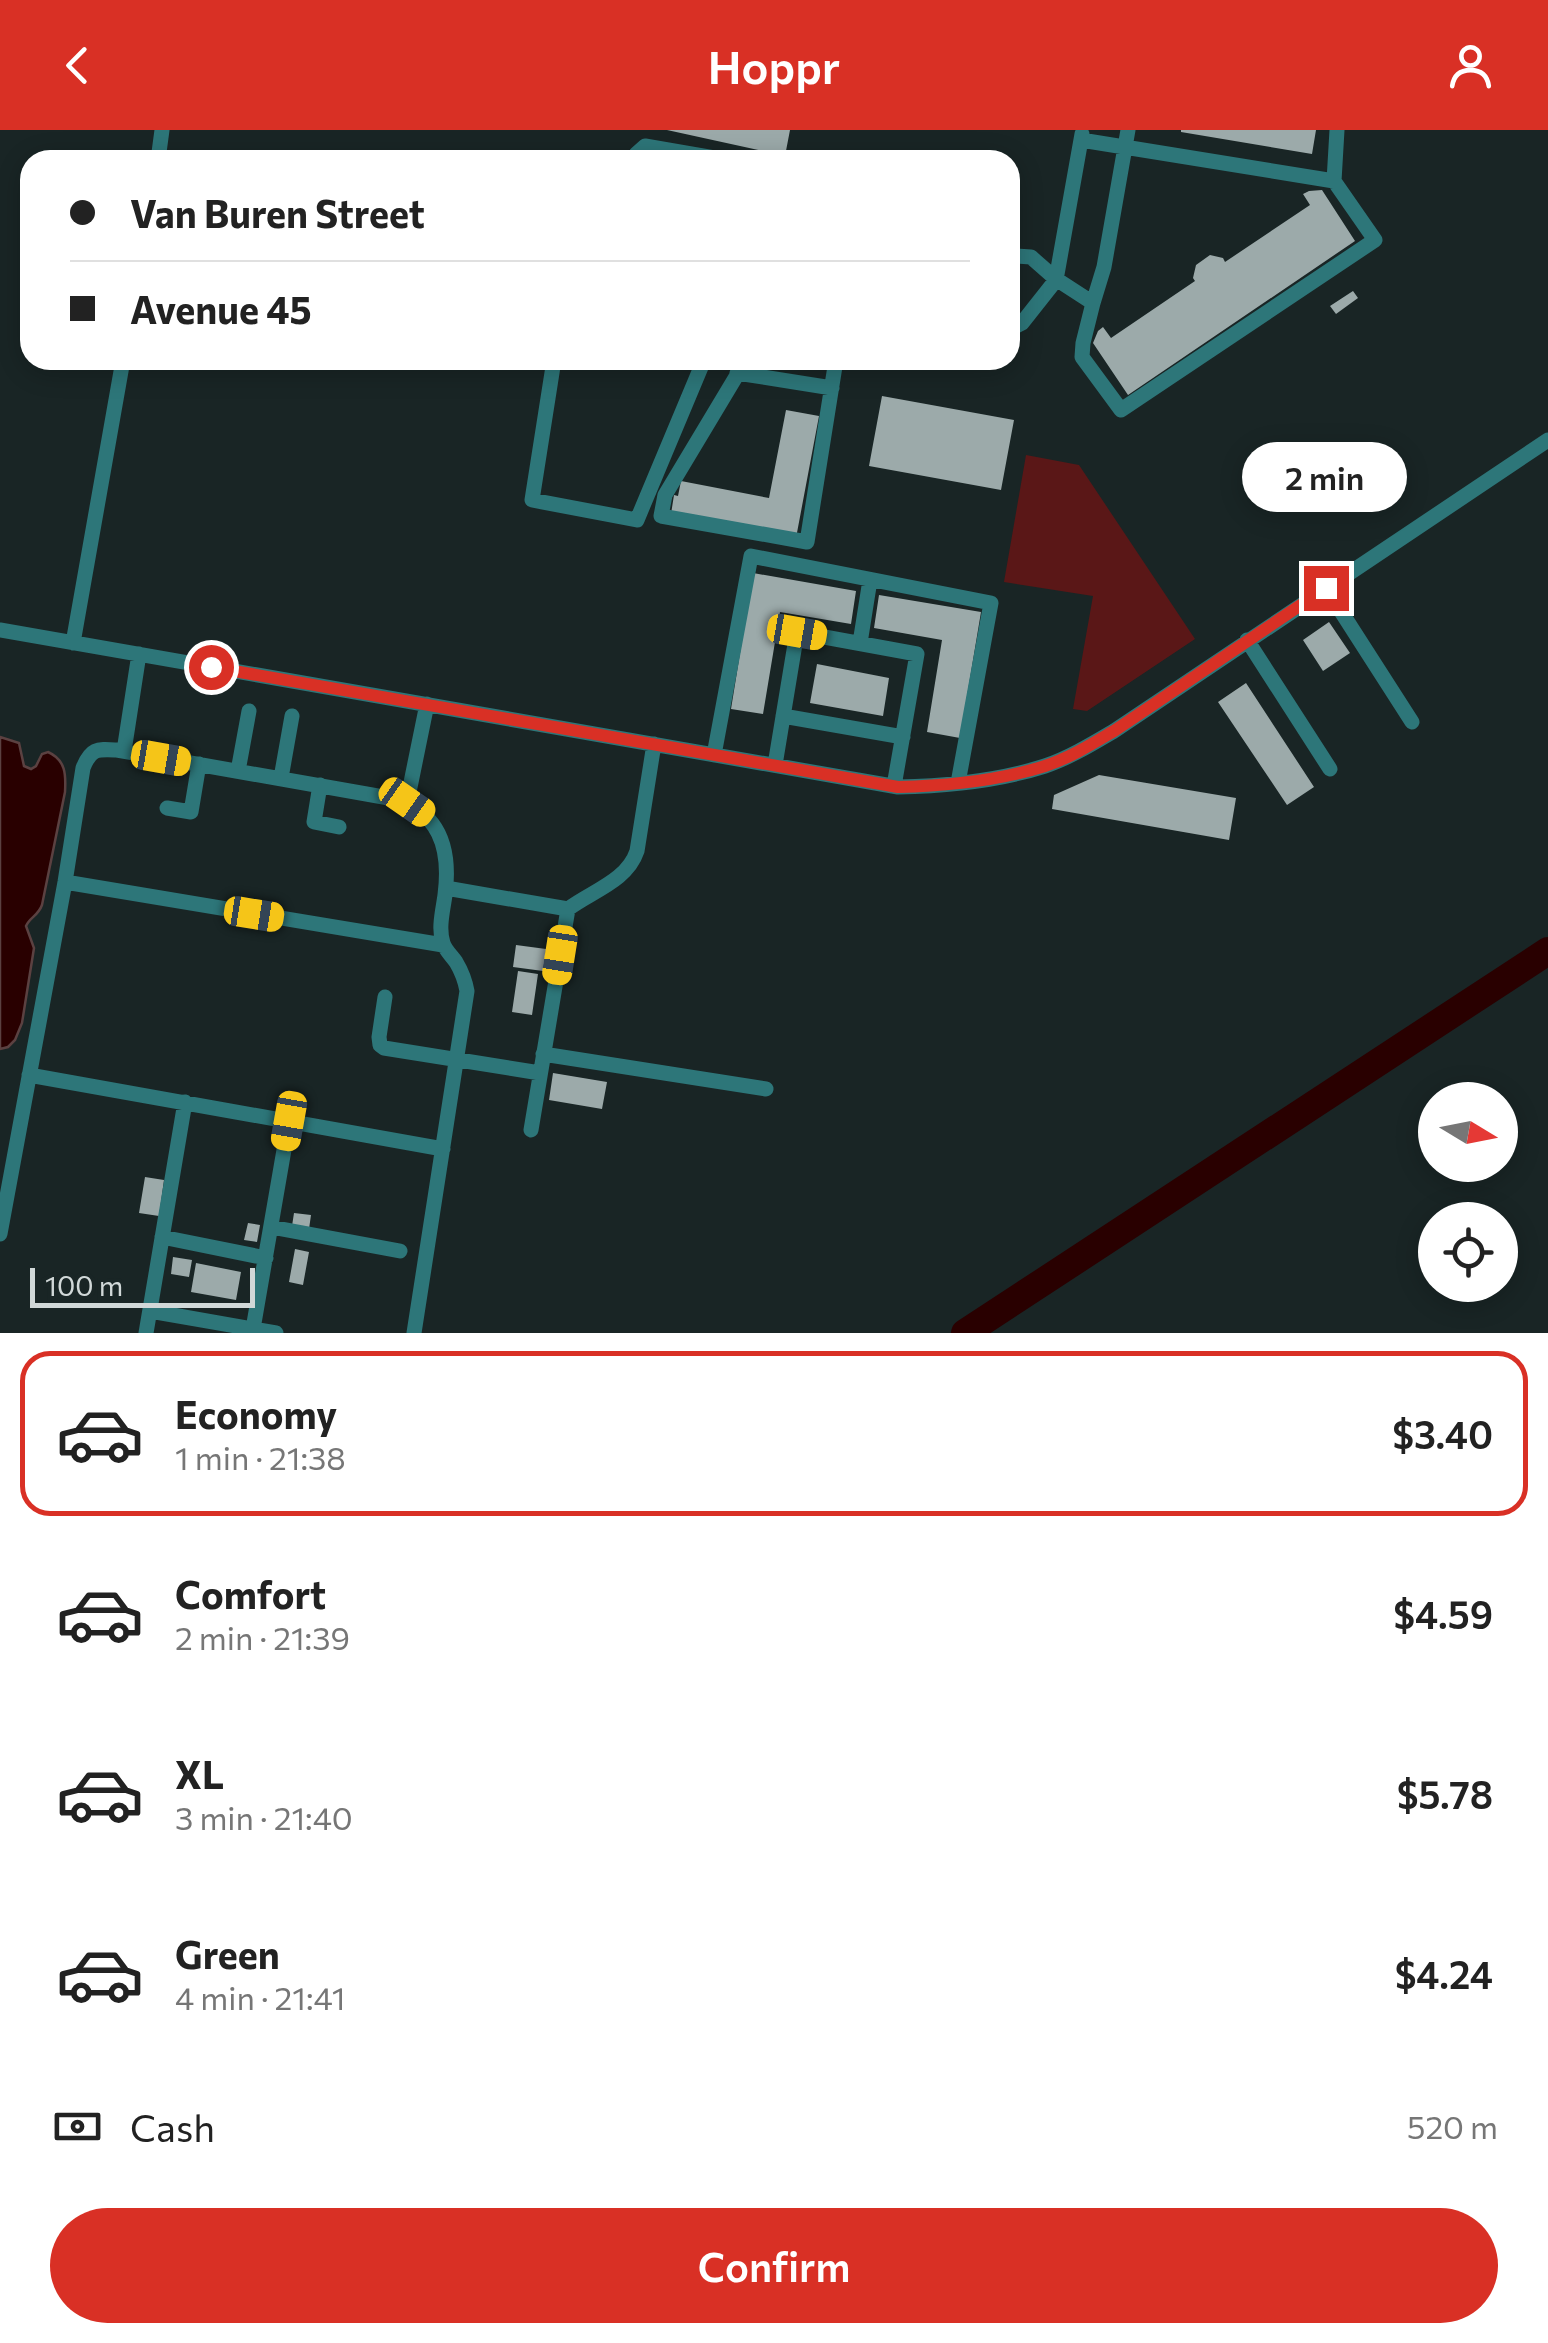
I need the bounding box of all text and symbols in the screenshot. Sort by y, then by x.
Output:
icon: back [50,38,105,93]
text: Hoppr [708,38,840,93]
icon: person [1443,38,1498,93]
text: Van Buren Street [130,189,425,236]
text: Avenue 45 [130,285,312,332]
callout: 2 min [1244,443,1408,513]
text: 2 min [1285,457,1364,497]
route end [1304,566,1349,611]
car [765,612,829,652]
route start [189,645,234,690]
car [129,738,193,778]
car [374,773,440,831]
car [222,894,286,934]
car [540,923,580,987]
north arrow [1418,1082,1518,1182]
map controls [1418,1082,1518,1302]
car [269,1089,309,1153]
button: locate [1418,1202,1518,1302]
scale bar [30,1263,255,1308]
text: 100 m [45,1268,123,1302]
icon: car [55,1389,145,1479]
text: Economy [175,1390,337,1437]
text: $3.40 [1392,1410,1493,1457]
text: 1 min · 21:38 [175,1437,346,1477]
icon: car [55,1569,145,1659]
text: Comfort [175,1570,326,1617]
text: $4.59 [1393,1590,1493,1637]
text: 2 min · 21:39 [175,1617,350,1657]
icon: car [55,1749,145,1839]
text: XL [175,1750,224,1797]
text: $5.78 [1397,1770,1493,1817]
text: 3 min · 21:40 [175,1797,353,1837]
icon: car [55,1929,145,2019]
text: Green [175,1930,280,1977]
text: $4.24 [1395,1950,1493,1997]
text: 4 min · 21:41 [175,1977,346,2017]
icon: cash [50,2099,105,2154]
text: Cash [130,2103,215,2150]
text: 520 m [1407,2106,1498,2146]
button: Confirm [50,2208,1498,2323]

